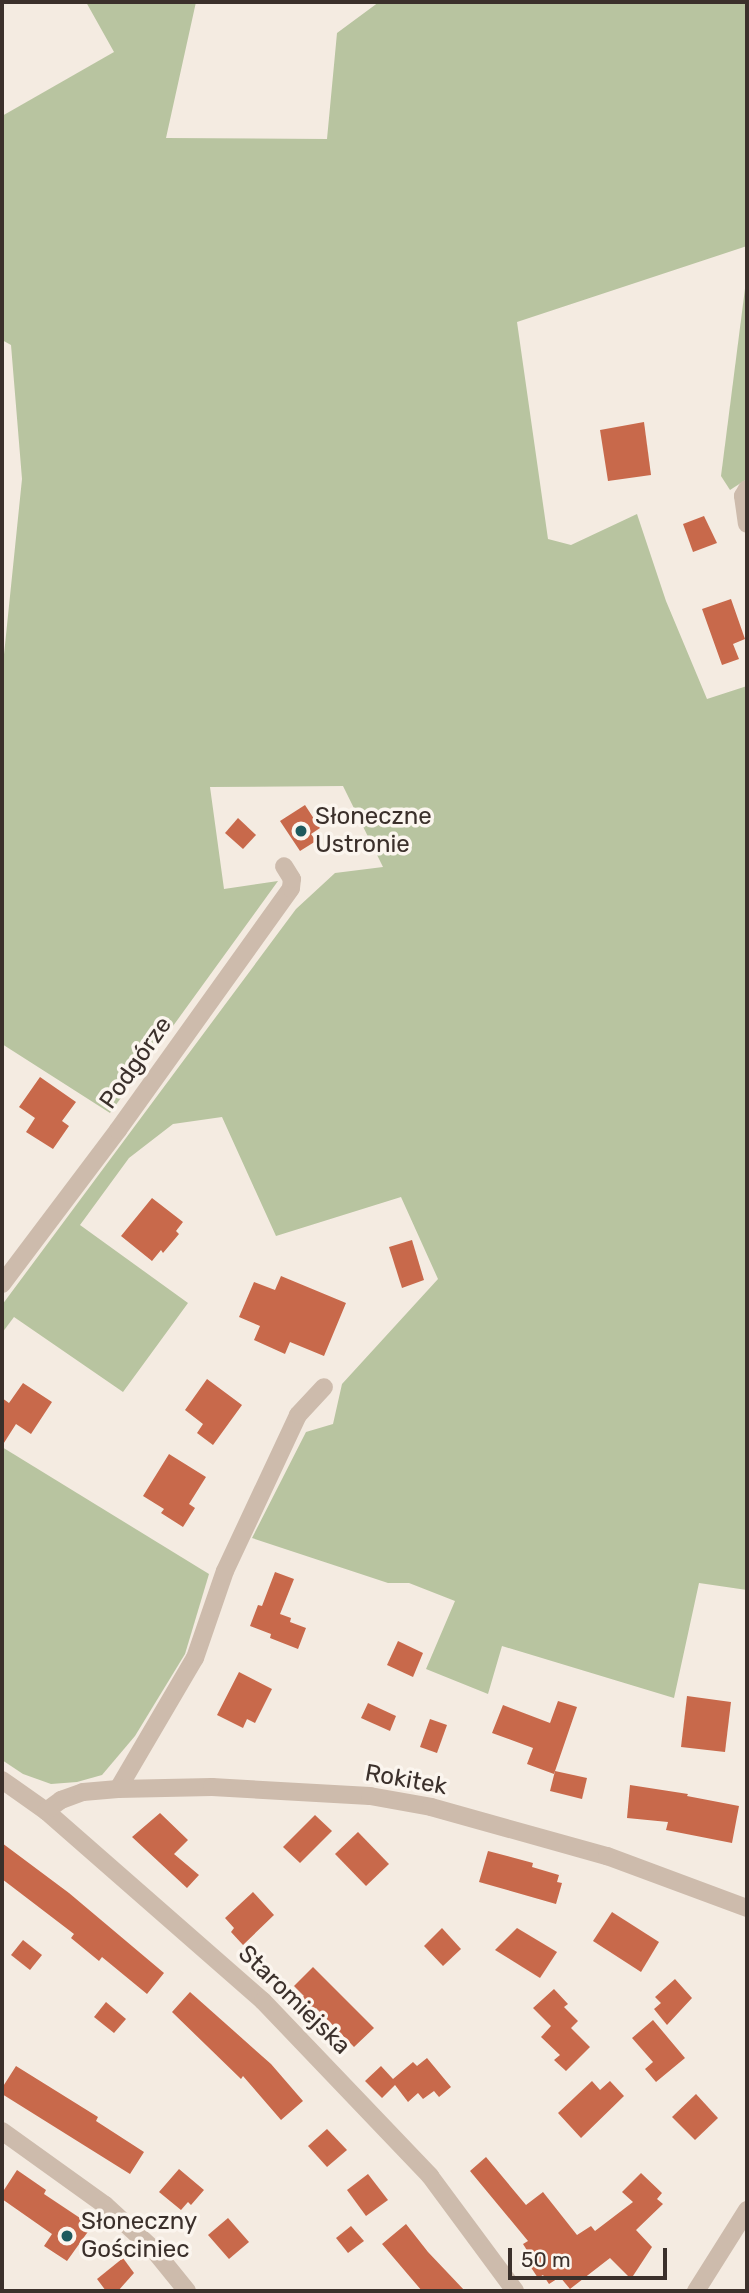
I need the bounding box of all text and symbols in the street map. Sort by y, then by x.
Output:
place label: Słoneczne Ustronie [315,803,432,859]
marker: Słoneczne Ustronie [293,823,309,839]
street label: Podgórze [94,1011,178,1115]
street label: Rokitek [363,1759,449,1801]
street label: Staromiejska [232,1939,356,2061]
place label: Słoneczny Gościniec [81,2208,197,2264]
marker: Słoneczny Gościniec [59,2228,75,2244]
scale bar [511,2234,670,2278]
text: 50 m [521,2247,571,2272]

